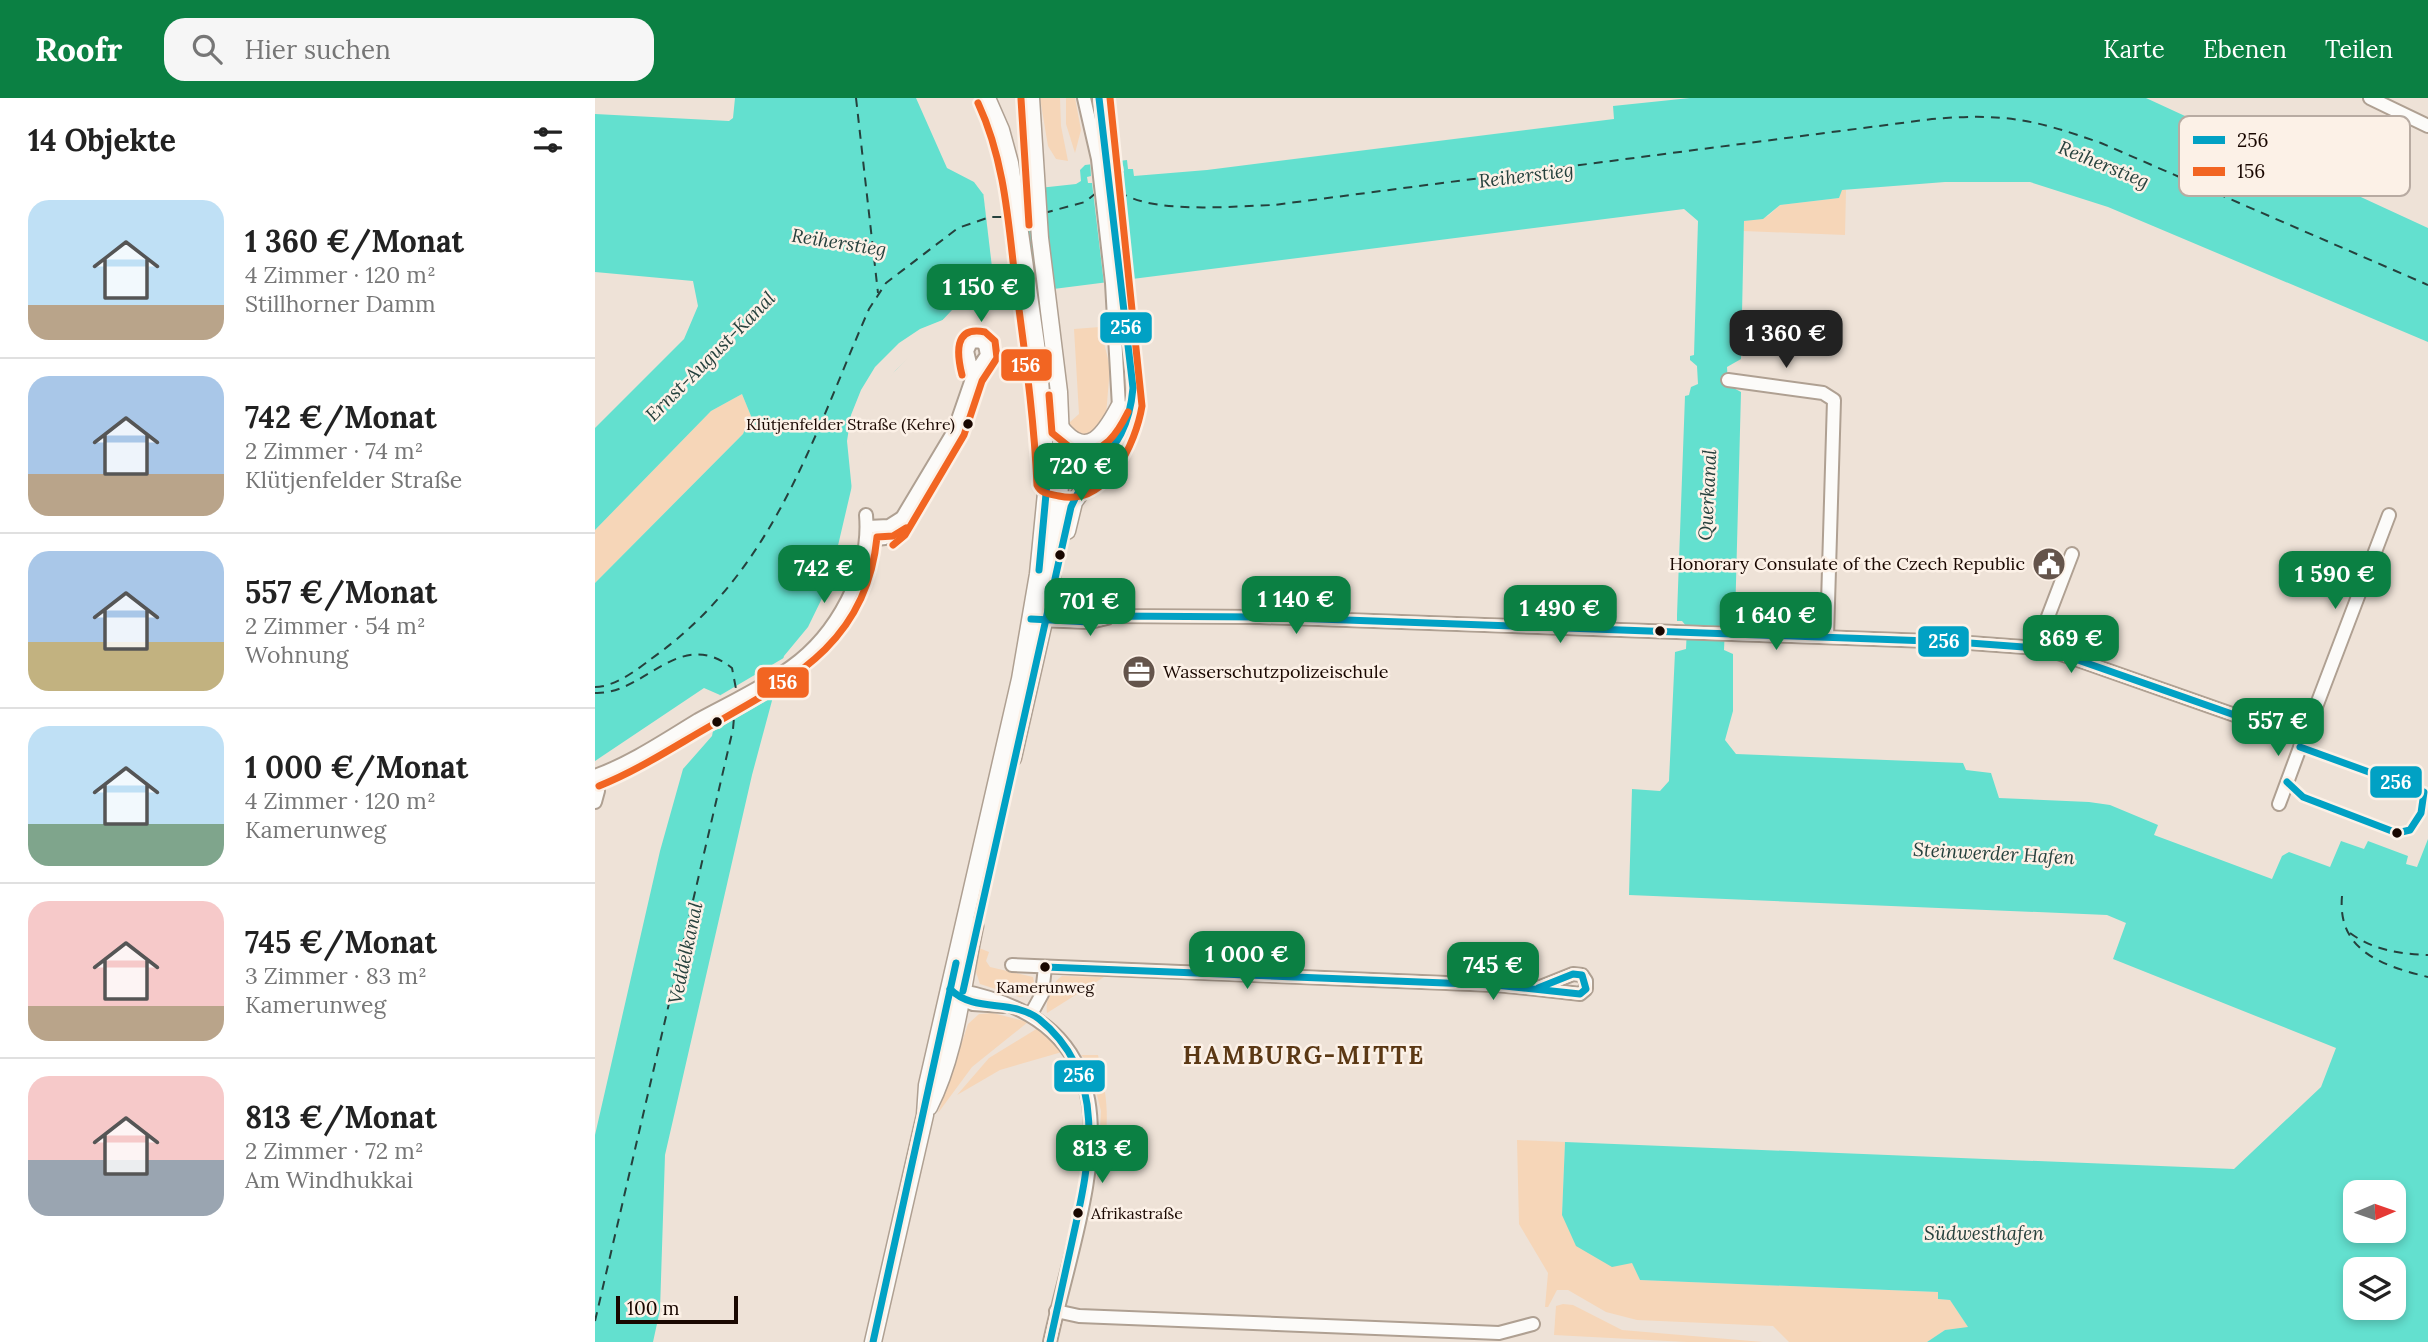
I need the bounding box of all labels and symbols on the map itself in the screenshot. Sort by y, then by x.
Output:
legend [2179,116,2410,196]
text: 256 [2237,128,2269,152]
water label: Reiherstieg [2055,135,2153,193]
water label: Reiherstieg [1477,157,1575,193]
text: 156 [2237,159,2265,183]
water label: Reiherstieg [790,223,888,261]
pin: 1 150 € [916,264,1046,324]
water label: Ernst-August-Kanal [640,286,780,426]
pin: 1 360 € [1721,310,1851,370]
line badge: 256 [1099,311,1153,344]
text: 256 [1110,315,1142,339]
line badge: 156 [1000,348,1053,382]
text: 156 [1012,353,1041,377]
place label: Klütjenfelder Straße (Kehre) [746,414,955,435]
marker: Klütjenfelder Straße (Kehre) [961,417,975,431]
pin: 720 € [1032,444,1130,503]
water label: Querkanal [1693,448,1721,541]
public building icon: Honorary Consulate of the Czech Republic [2030,545,2068,583]
pin: 742 € [775,546,873,605]
unlabelled marker [1053,548,1067,562]
place label: Honorary Consulate of the Czech Republic [1669,552,2025,575]
pin: 1 590 € [2270,552,2400,611]
pin: 1 140 € [1231,576,1361,636]
pin: 701 € [1041,578,1139,638]
pin: 1 490 € [1495,586,1625,645]
pin: 1 640 € [1711,592,1841,652]
pin: 869 € [2022,616,2120,675]
unlabelled marker [1653,624,1667,638]
line badge: 256 [1917,625,1970,658]
text: 256 [1928,629,1960,653]
office icon: Wasserschutzpolizeischule [1120,653,1158,691]
place label: Wasserschutzpolizeischule [1163,660,1389,683]
line badge: 156 [756,666,810,699]
text: 156 [769,670,798,694]
pin: 557 € [2229,698,2327,758]
unlabelled marker [710,715,724,729]
line badge: 256 [2369,765,2423,799]
text: 256 [2380,770,2412,794]
unlabelled marker [2390,826,2404,840]
water label: Steinwerder Hafen [1912,837,2076,869]
water label: Veddelkanal [662,899,708,1006]
pin: 1 000 € [1182,932,1312,991]
pin: 745 € [1444,942,1542,1002]
marker: Kamerunweg [1038,960,1052,974]
place label: Kamerunweg [996,977,1095,997]
district label: HAMBURG-MITTE [1183,1040,1425,1071]
line badge: 256 [1053,1059,1106,1093]
text: 256 [1063,1063,1095,1087]
pin: 813 € [1053,1126,1151,1185]
north arrow [2343,1180,2406,1242]
place label: Afrikastraße [1090,1203,1183,1223]
marker: Afrikastraße [1071,1206,1085,1220]
water label: Südwesthafen [1924,1221,2044,1245]
scale bar [616,1293,739,1325]

